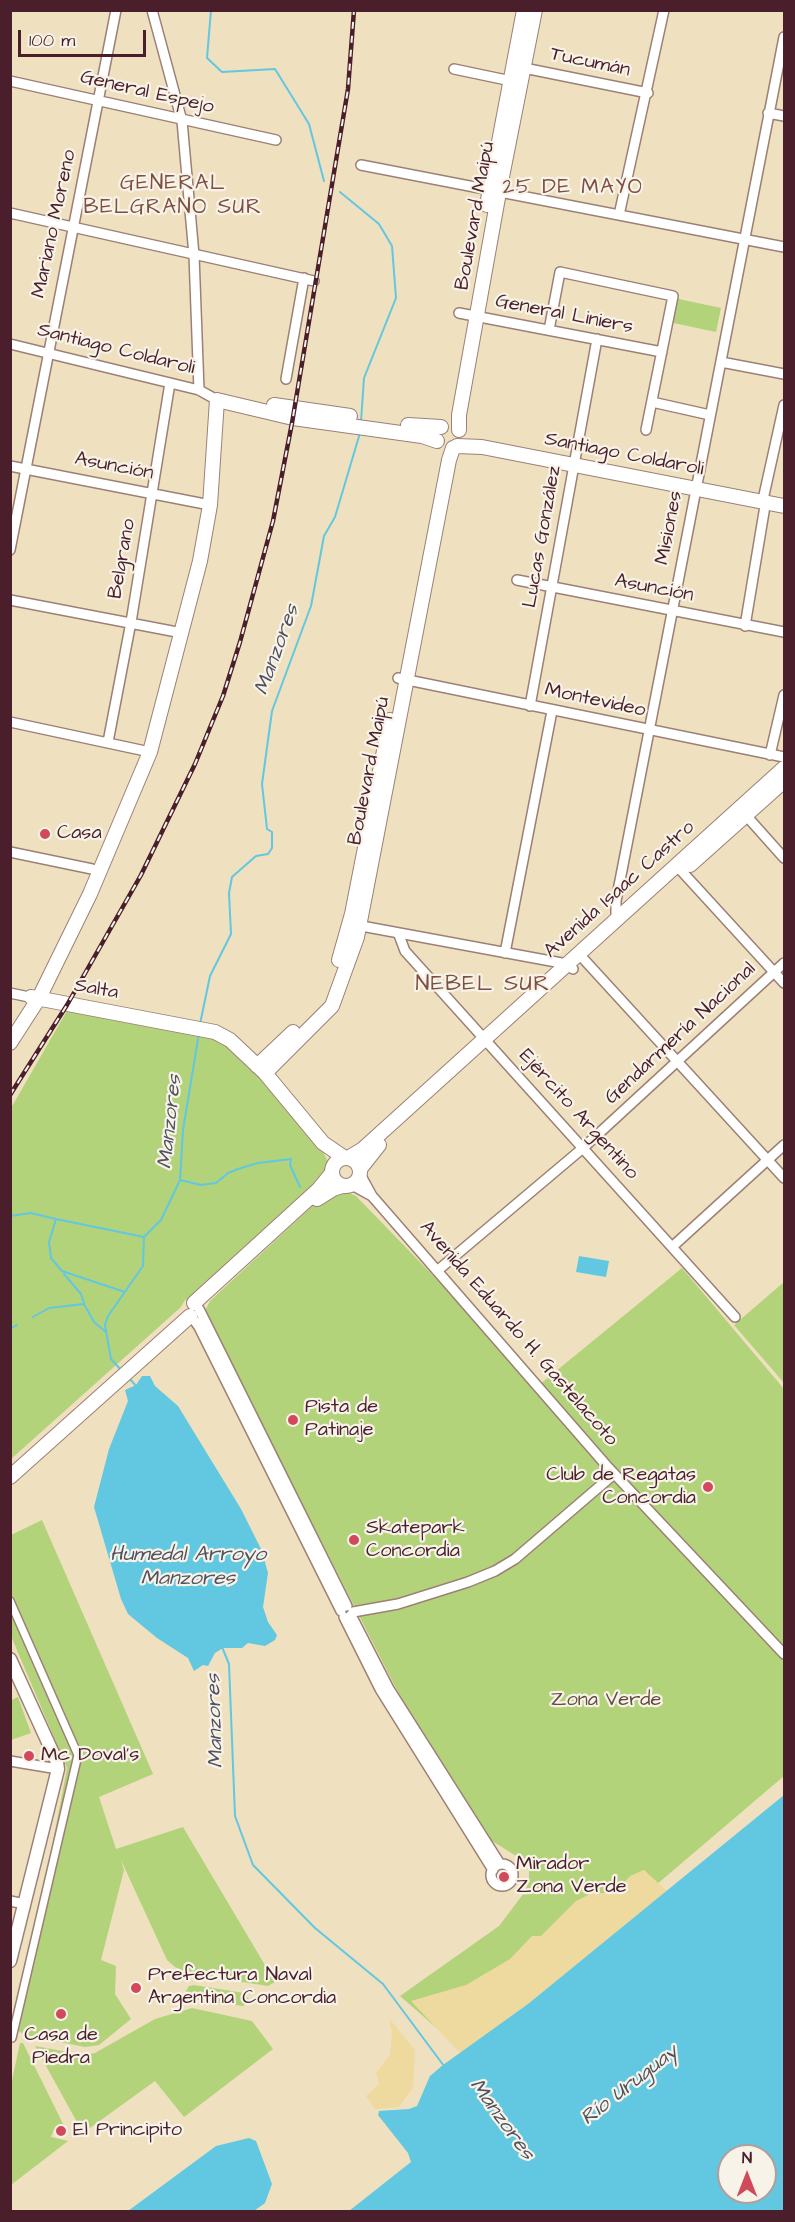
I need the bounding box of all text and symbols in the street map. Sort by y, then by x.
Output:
scale bar [21,18,148,56]
text: 100 m [29,28,75,53]
street label: Tucumán [548,43,632,83]
street label: General Espejo [78,66,216,120]
street label: Boulevard Maipú [451,140,501,292]
street label: Mariano Moreno [28,148,82,300]
district label: GENERAL BELGRANO SUR [84,172,262,222]
district label: 25 DE MAYO [503,176,643,202]
street label: General Liniers [493,290,635,340]
street label: Santiago Coldaroli [35,319,197,381]
street label: Santiago Coldaroli [543,428,705,482]
street label: Asunción [72,448,156,486]
street label: Lucas González [519,464,567,610]
street label: Misiones [651,489,689,567]
street label: Belgrano [104,517,142,601]
street label: Asunción [612,570,696,608]
water label: Manzores [250,601,306,699]
street label: Montevideo [542,679,648,723]
street label: Boulevard Maipú [344,695,396,847]
street label: Avenida Isaac Castro [540,816,700,964]
place label: Casa [57,822,102,846]
marker: Casa [38,827,52,841]
street label: Gendarmería Nacional [601,958,761,1110]
district label: NEBEL SUR [415,972,551,998]
street label: Salta [72,974,120,1006]
street label: Ejército Argentino [513,1045,643,1185]
water label: Manzores [154,1074,188,1170]
street label: Avenida Eduardo H. Gastelacoto [414,1216,622,1452]
place label: Pista de Patinaje [305,1396,378,1443]
marker: Pista de Patinaje [286,1413,300,1427]
place label: Club de Regatas Concordia [546,1464,696,1511]
marker: Club de Regatas Concordia [701,1480,715,1494]
place label: Skatepark Concordia [366,1517,465,1564]
marker: Skatepark Concordia [347,1533,361,1547]
water label: Humedal Arroyo Manzores [110,1543,266,1593]
water label: Manzores [202,1673,230,1769]
park label: Zona Verde [551,1689,661,1713]
place label: Mc Doval's [41,1744,139,1768]
marker: Mc Doval's [22,1749,36,1763]
place label: Mirador Zona Verde [516,1853,627,1900]
marker: Mirador Zona Verde [497,1870,511,1884]
place label: Prefectura Naval Argentina Concordia [148,1964,336,2011]
marker: Prefectura Naval Argentina Concordia [129,1981,143,1995]
marker: Casa de Piedra [54,2007,68,2021]
place label: Casa de Piedra [24,2024,98,2071]
water label: Río Uruguay [576,2040,684,2132]
water label: Manzores [463,2074,539,2166]
place label: El Principito [73,2119,182,2143]
marker: El Principito [54,2124,68,2138]
north arrow [717,2144,777,2204]
text: N [742,2147,752,2169]

